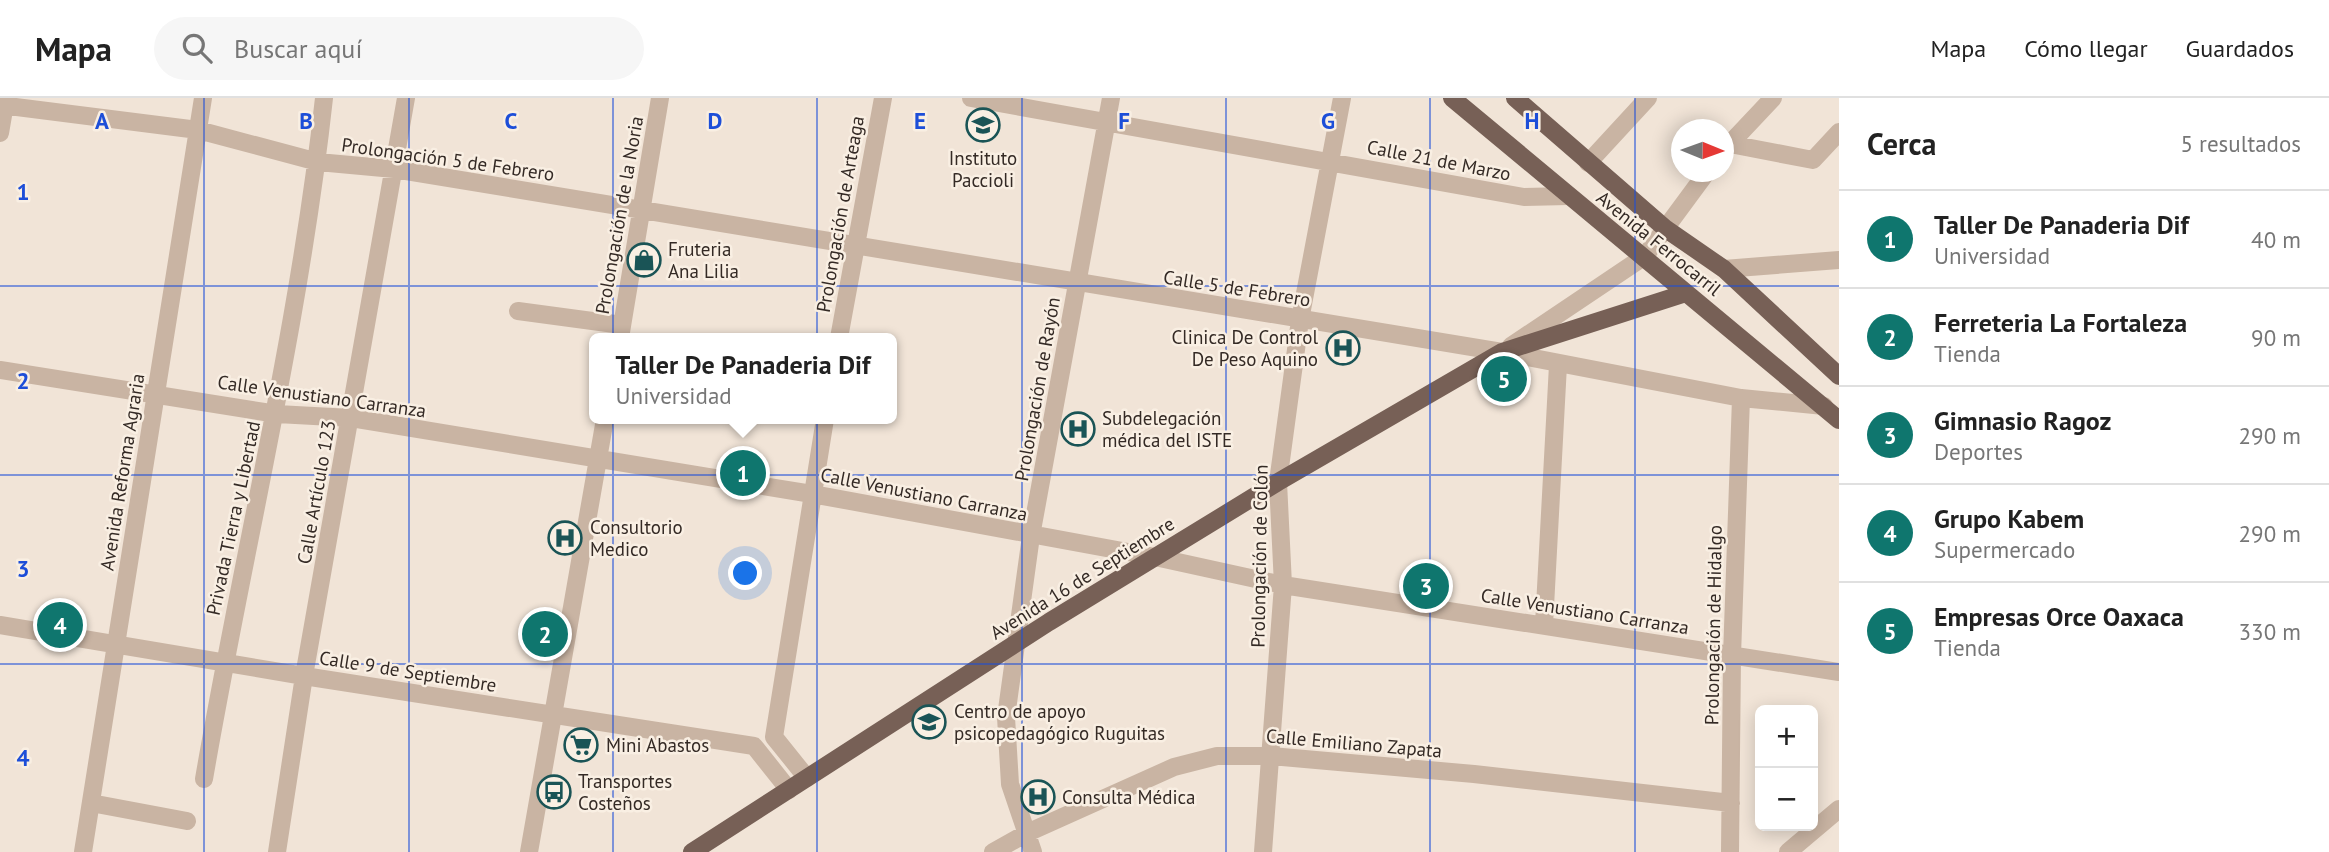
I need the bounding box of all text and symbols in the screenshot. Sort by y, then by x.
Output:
search box [154,17,644,80]
text: Mapa [35,27,112,70]
icon: search [178,29,216,67]
text: Buscar aquí [234,32,362,65]
text: Mapa [1930,33,1986,64]
text: Cómo llegar [2024,33,2148,64]
text: Guardados [2186,33,2294,64]
text: A [95,106,109,135]
text: B [299,106,313,135]
text: C [505,106,518,135]
text: D [708,106,722,135]
text: E [914,106,926,135]
school or university icon: Instituto Paccioli [964,106,1002,144]
text: F [1118,106,1130,135]
text: G [1321,106,1335,135]
text: H [1525,106,1539,135]
street label: Prolongación de la Noria [590,114,648,316]
street label: Prolongación de Arteaga [811,114,869,314]
north arrow [1671,119,1734,182]
text: Cerca [1867,124,1936,163]
text: 5 resultados [2180,129,2301,158]
street label: Prolongación 5 de Febrero [340,132,556,186]
street label: Calle 21 de Marzo [1365,134,1513,186]
place label: Instituto Paccioli [949,146,1017,192]
text: 1 [16,177,30,206]
street label: Avenida Ferrocarril [1592,185,1727,301]
text: Taller De Panaderia Dif [1934,208,2189,241]
text: 1 [1883,225,1897,254]
text: 40 m [2251,225,2301,254]
place label: Fruteria Ana Lilia [668,237,739,283]
shop icon: Fruteria Ana Lilia [625,241,663,279]
text: Universidad [1934,241,2050,270]
street label: Calle 5 de Febrero [1162,265,1312,311]
street label: Prolongación de Rayón [1009,295,1065,483]
text: Ferreteria La Fortaleza [1934,306,2187,339]
text: 2 [1883,323,1897,352]
text: 90 m [2251,323,2301,352]
place label: Clinica De Control De Peso Aquino [1171,325,1318,371]
hospital icon: Clinica De Control De Peso Aquino [1324,329,1362,367]
popup [589,333,897,424]
text: Tienda [1934,339,2001,368]
text: Taller De Panaderia Dif [616,348,870,381]
pin: 5 [1481,353,1527,405]
text: 2 [16,366,30,395]
street label: Calle Venustiano Carranza [216,369,428,423]
street label: Avenida Reforma Agraria [95,372,149,572]
text: Universidad [616,381,732,410]
text: Gimnasio Ragoz [1934,404,2111,437]
place label: Subdelegación médica del ISTE [1102,406,1232,452]
hospital icon: Subdelegación médica del ISTE [1059,410,1097,448]
street label: Calle Artículo 123 [292,418,340,566]
street label: Privada Tierra y Libertad [201,419,265,617]
text: 3 [1883,421,1897,450]
text: 290 m [2239,421,2301,450]
text: Deportes [1934,437,2023,466]
pin: 1 [720,447,766,499]
street label: Calle Venustiano Carranza [818,462,1030,526]
street label: Prolongación de Colón [1245,464,1273,648]
text: Grupo Kabem [1934,502,2084,535]
street label: Avenida 16 de Septiembre [985,511,1179,645]
place label: Consultorio Medico [590,515,683,561]
hospital icon: Consultorio Medico [546,519,584,557]
text: 4 [1883,519,1897,548]
text: 290 m [2239,519,2301,548]
street label: Prolongación de Hidalgo [1699,525,1727,725]
text: Supermercado [1934,535,2075,564]
text: 3 [16,554,30,583]
your location [728,556,762,590]
pin: 3 [1403,560,1449,612]
street label: Calle Venustiano Carranza [1479,583,1691,639]
pin: 4 [37,599,83,651]
text: Empresas Orce Oaxaca [1934,600,2184,633]
pin: 2 [522,608,568,660]
text: 5 [1883,617,1897,646]
text: 330 m [2239,617,2301,646]
text: Tienda [1934,633,2001,662]
street label: Calle 9 de Septiembre [318,645,498,697]
place label: Centro de apoyo psicopedagógico Ruguitas [954,699,1165,745]
school or university icon: Centro de apoyo psicopedagógico Ruguitas [910,703,948,741]
map controls [1755,705,1818,831]
button: + [1755,705,1818,768]
street label: Calle Emiliano Zapata [1265,723,1443,763]
supermarket icon: Mini Abastos [562,726,600,764]
place label: Mini Abastos [606,733,709,757]
text: 4 [16,743,30,772]
button: − [1755,768,1818,831]
place label: Transportes Costeños [578,769,672,815]
bus stop icon: Transportes Costeños [535,773,573,811]
hospital icon: Consulta Médica [1019,778,1057,816]
place label: Consulta Médica [1062,785,1195,809]

